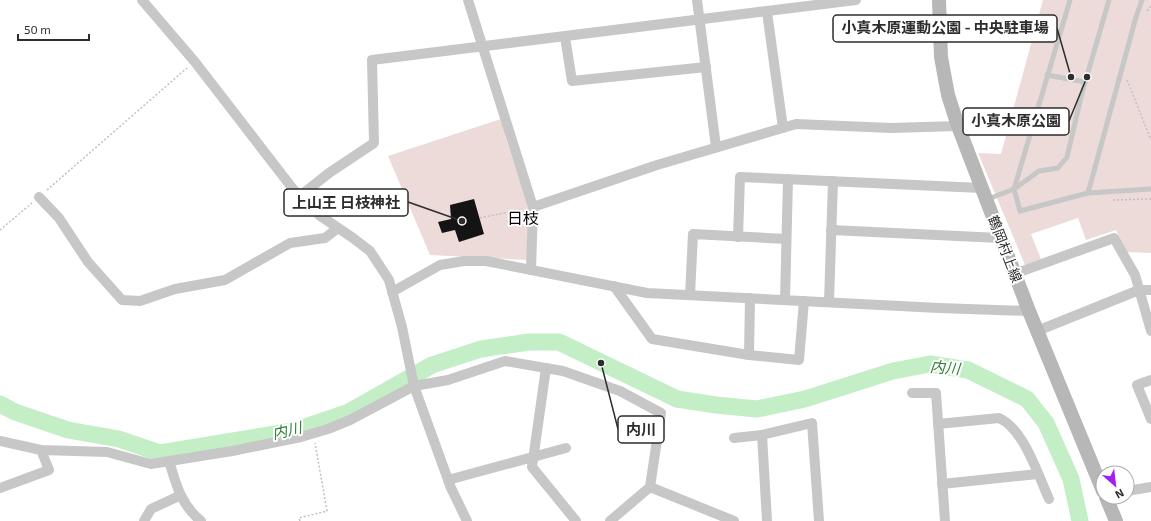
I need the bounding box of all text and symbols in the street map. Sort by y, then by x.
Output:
callout: 小真木原運動公園 - 中央駐車場 [833,15,1057,42]
scale bar [18,16,89,42]
text: 小真木原運動公園 - 中央駐車場 [841,18,1049,36]
text: 50 m [24,22,51,36]
callout: 小真木原公園 [963,108,1069,135]
text: 小真木原公園 [971,111,1061,129]
callout: 上山王 日枝神社 [284,189,408,216]
text: 上山王 日枝神社 [292,193,400,211]
district label: 日枝 [507,208,539,227]
street label: 鶴岡村上線 [985,213,1026,285]
water label: 内川 [929,357,963,377]
callout: 内川 [618,416,664,443]
water label: 内川 [270,417,305,442]
text: 内川 [626,420,656,438]
north arrow [1095,465,1135,505]
text: N [1113,487,1126,502]

